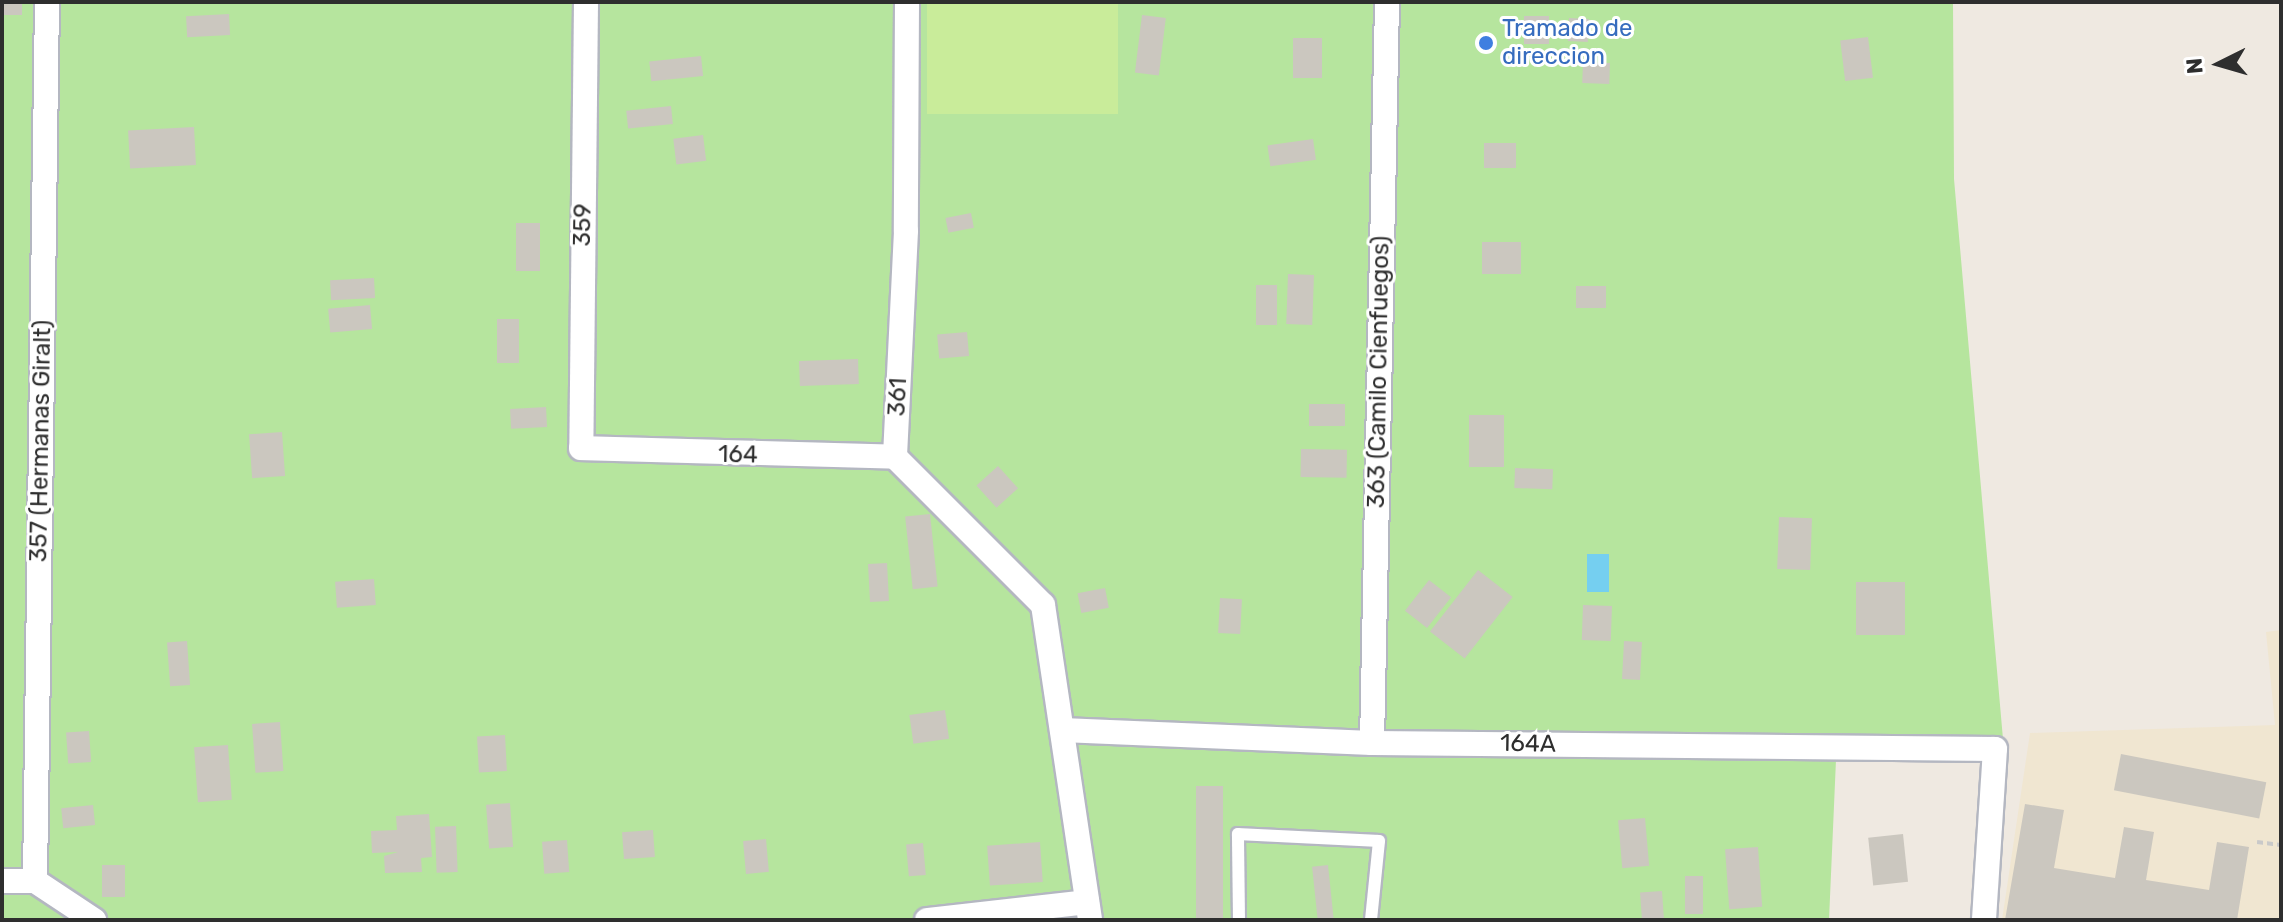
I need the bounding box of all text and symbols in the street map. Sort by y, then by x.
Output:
place label: Tramado de direccion [1502,15,1632,71]
north arrow [2179,24,2259,104]
marker: Tramado de direccion [1477,34,1495,52]
text: N [2180,57,2209,75]
street label: 359 [568,203,598,247]
street label: 363 (Camilo Cienfuegos) [1362,235,1396,509]
street label: 357 (Hermanas Giralt) [24,320,58,562]
street label: 361 [883,377,913,417]
street label: 164 [718,440,758,470]
street label: 164A [1500,729,1556,759]

